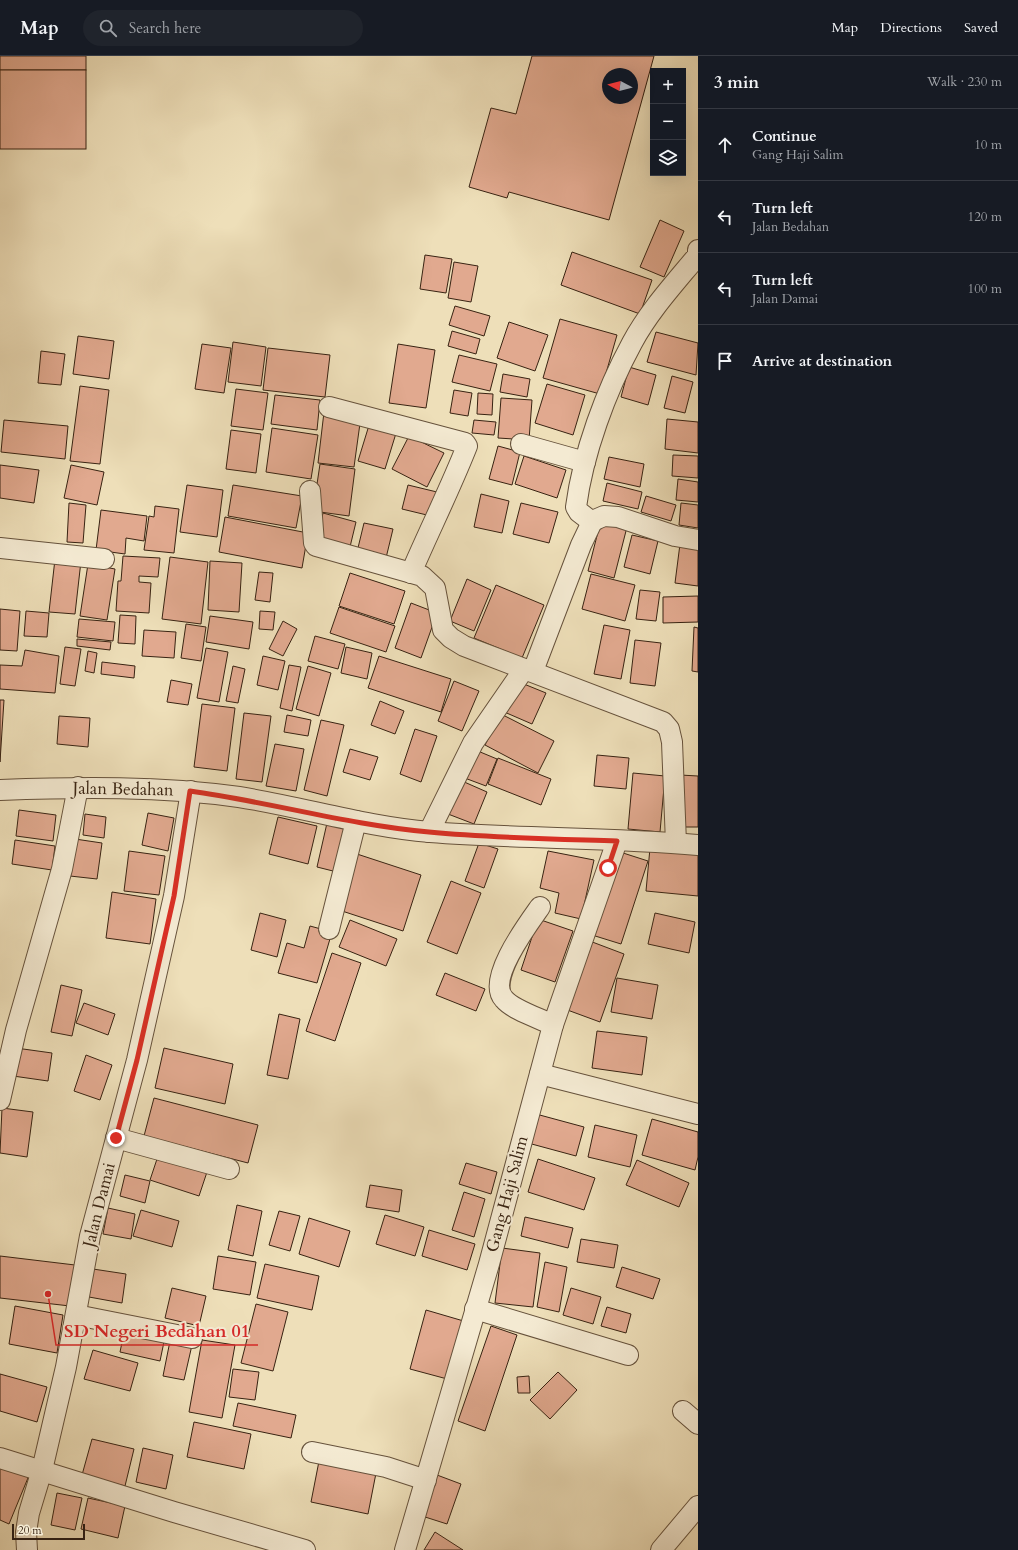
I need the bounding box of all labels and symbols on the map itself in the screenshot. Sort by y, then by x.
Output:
north arrow [602,68,638,104]
street label: Jalan Bedahan [69,777,174,801]
route start [599,859,617,877]
route end [107,1129,125,1147]
street label: Gang Haji Salim [480,1133,534,1255]
street label: Jalan Damai [77,1160,121,1253]
callout: SD Negeri Bedahan 01 [56,1315,258,1345]
text: SD Negeri Bedahan 01 [64,1319,250,1344]
scale bar [12,1522,85,1541]

